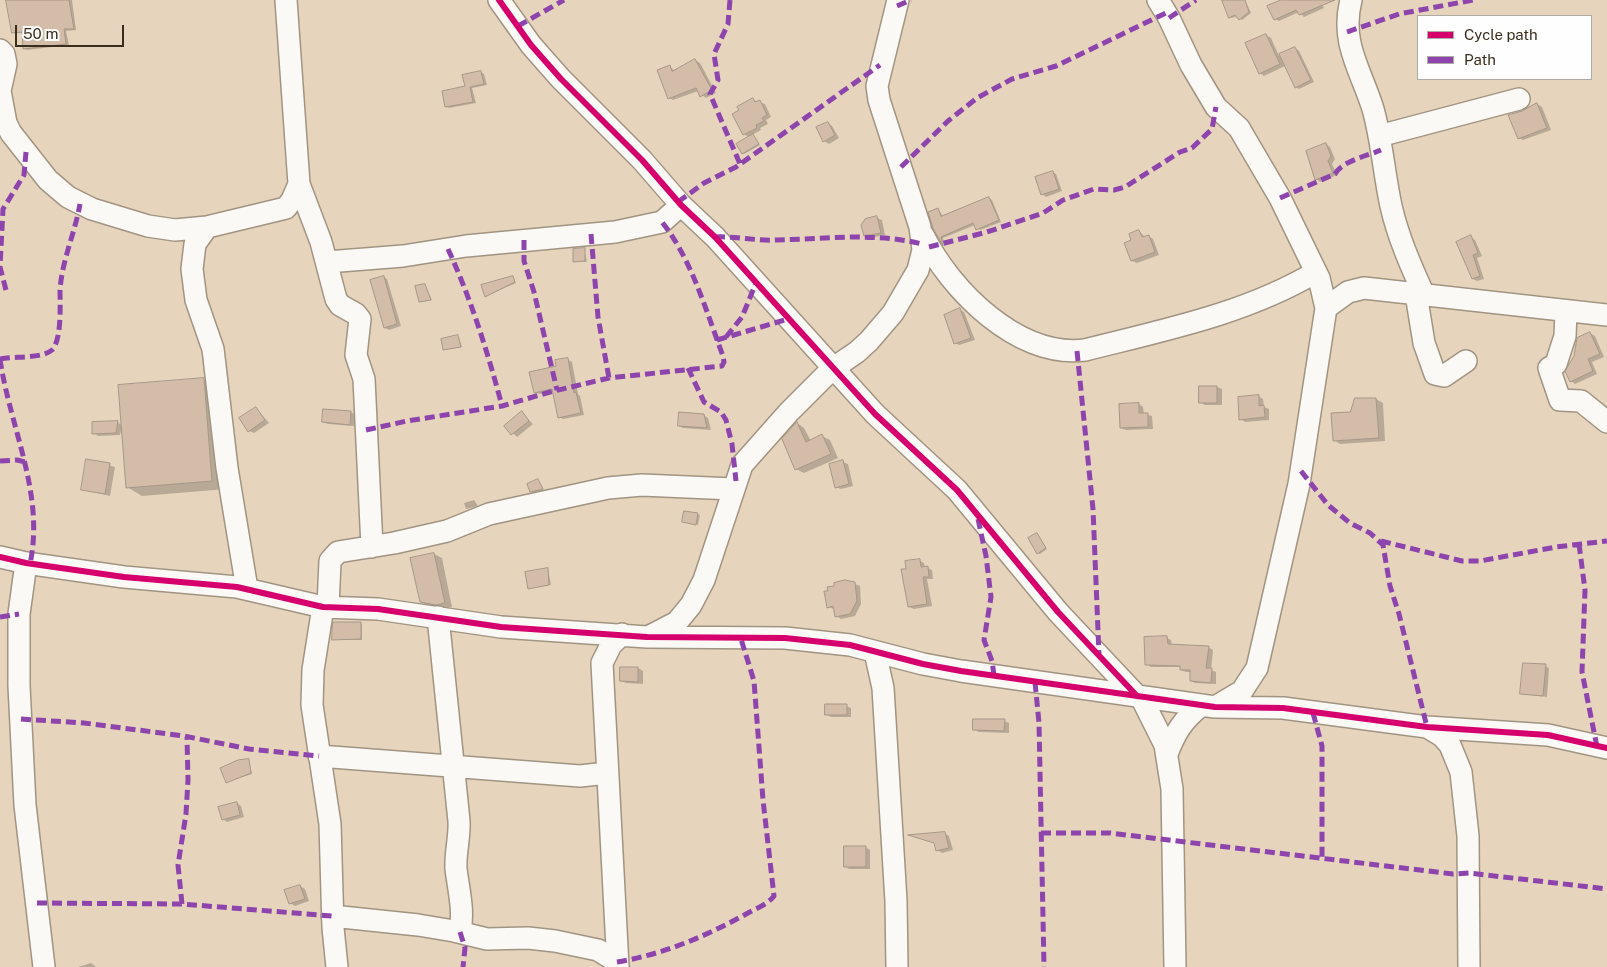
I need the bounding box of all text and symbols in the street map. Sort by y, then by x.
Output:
scale bar [18,15,126,47]
legend [1417,15,1592,80]
text: 50 m [23,25,58,42]
text: Cycle path [1464,26,1538,43]
text: Path [1464,51,1496,68]

